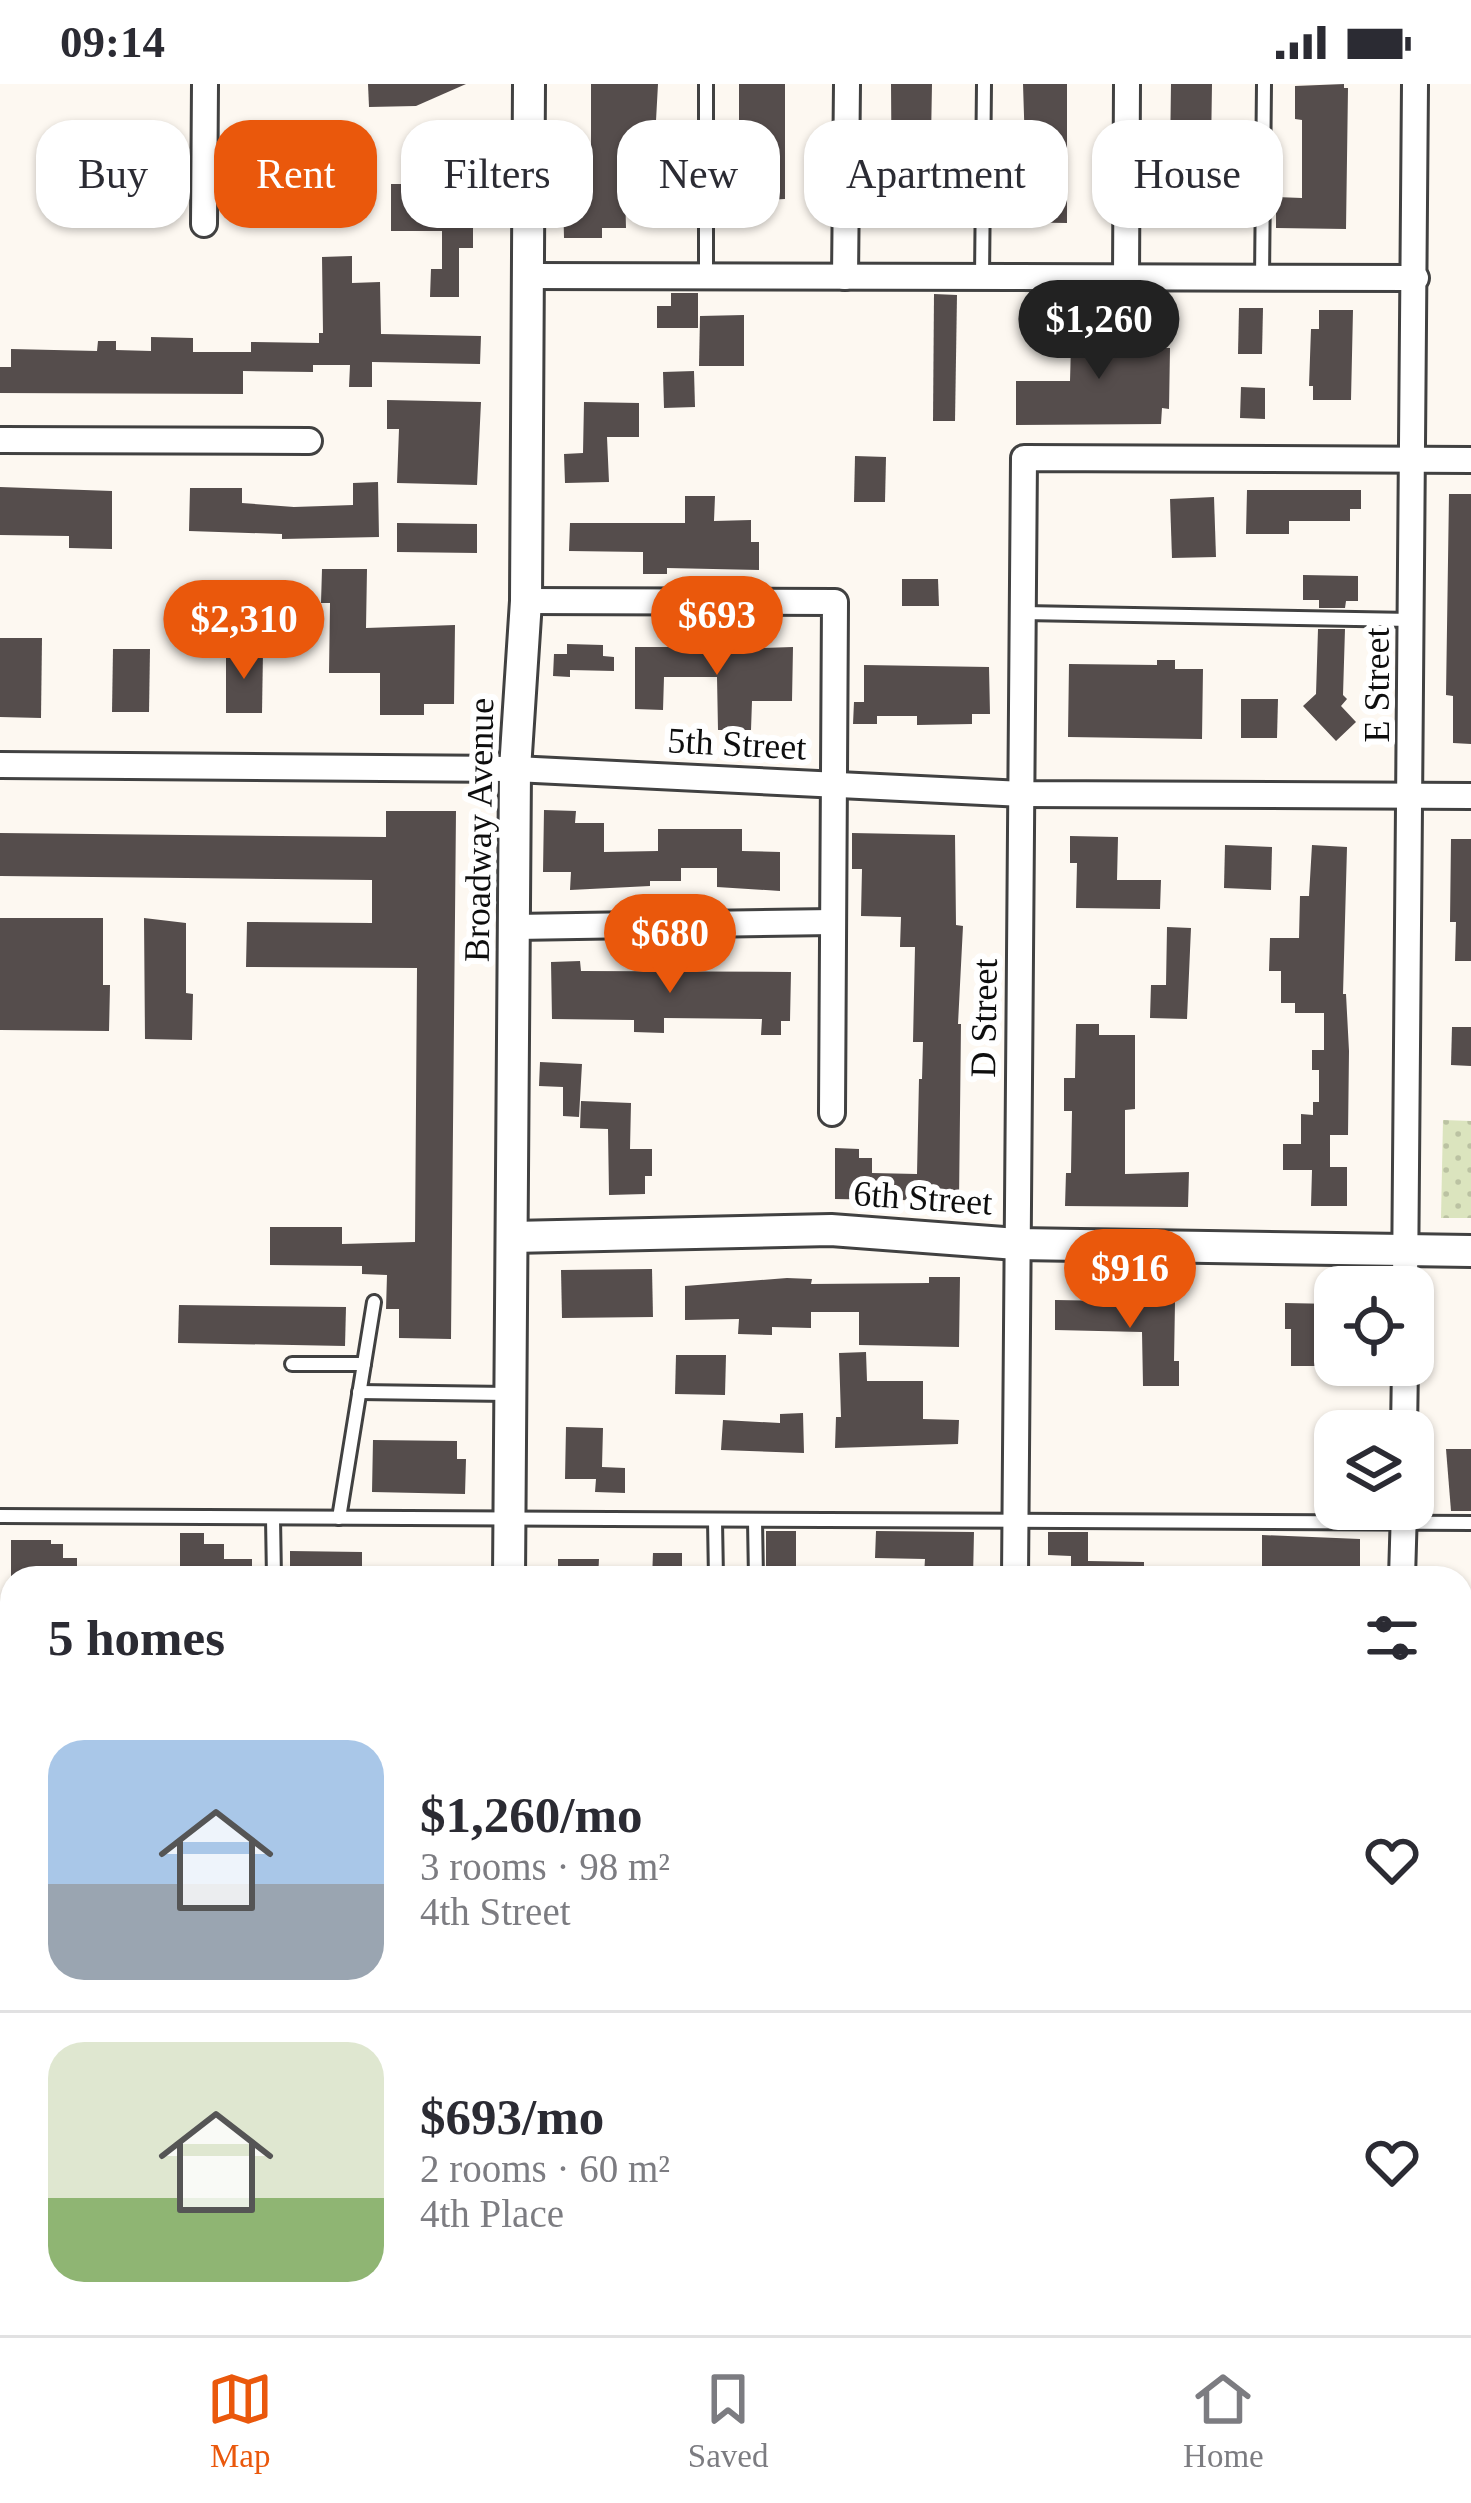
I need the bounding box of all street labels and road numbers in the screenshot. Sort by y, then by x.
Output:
street label: E Street [1357,628,1397,742]
street label: Broadway Avenue [457,698,501,962]
street label: 5th Street [667,720,807,768]
street label: D Street [963,958,1005,1078]
street label: 6th Street [852,1173,994,1223]

